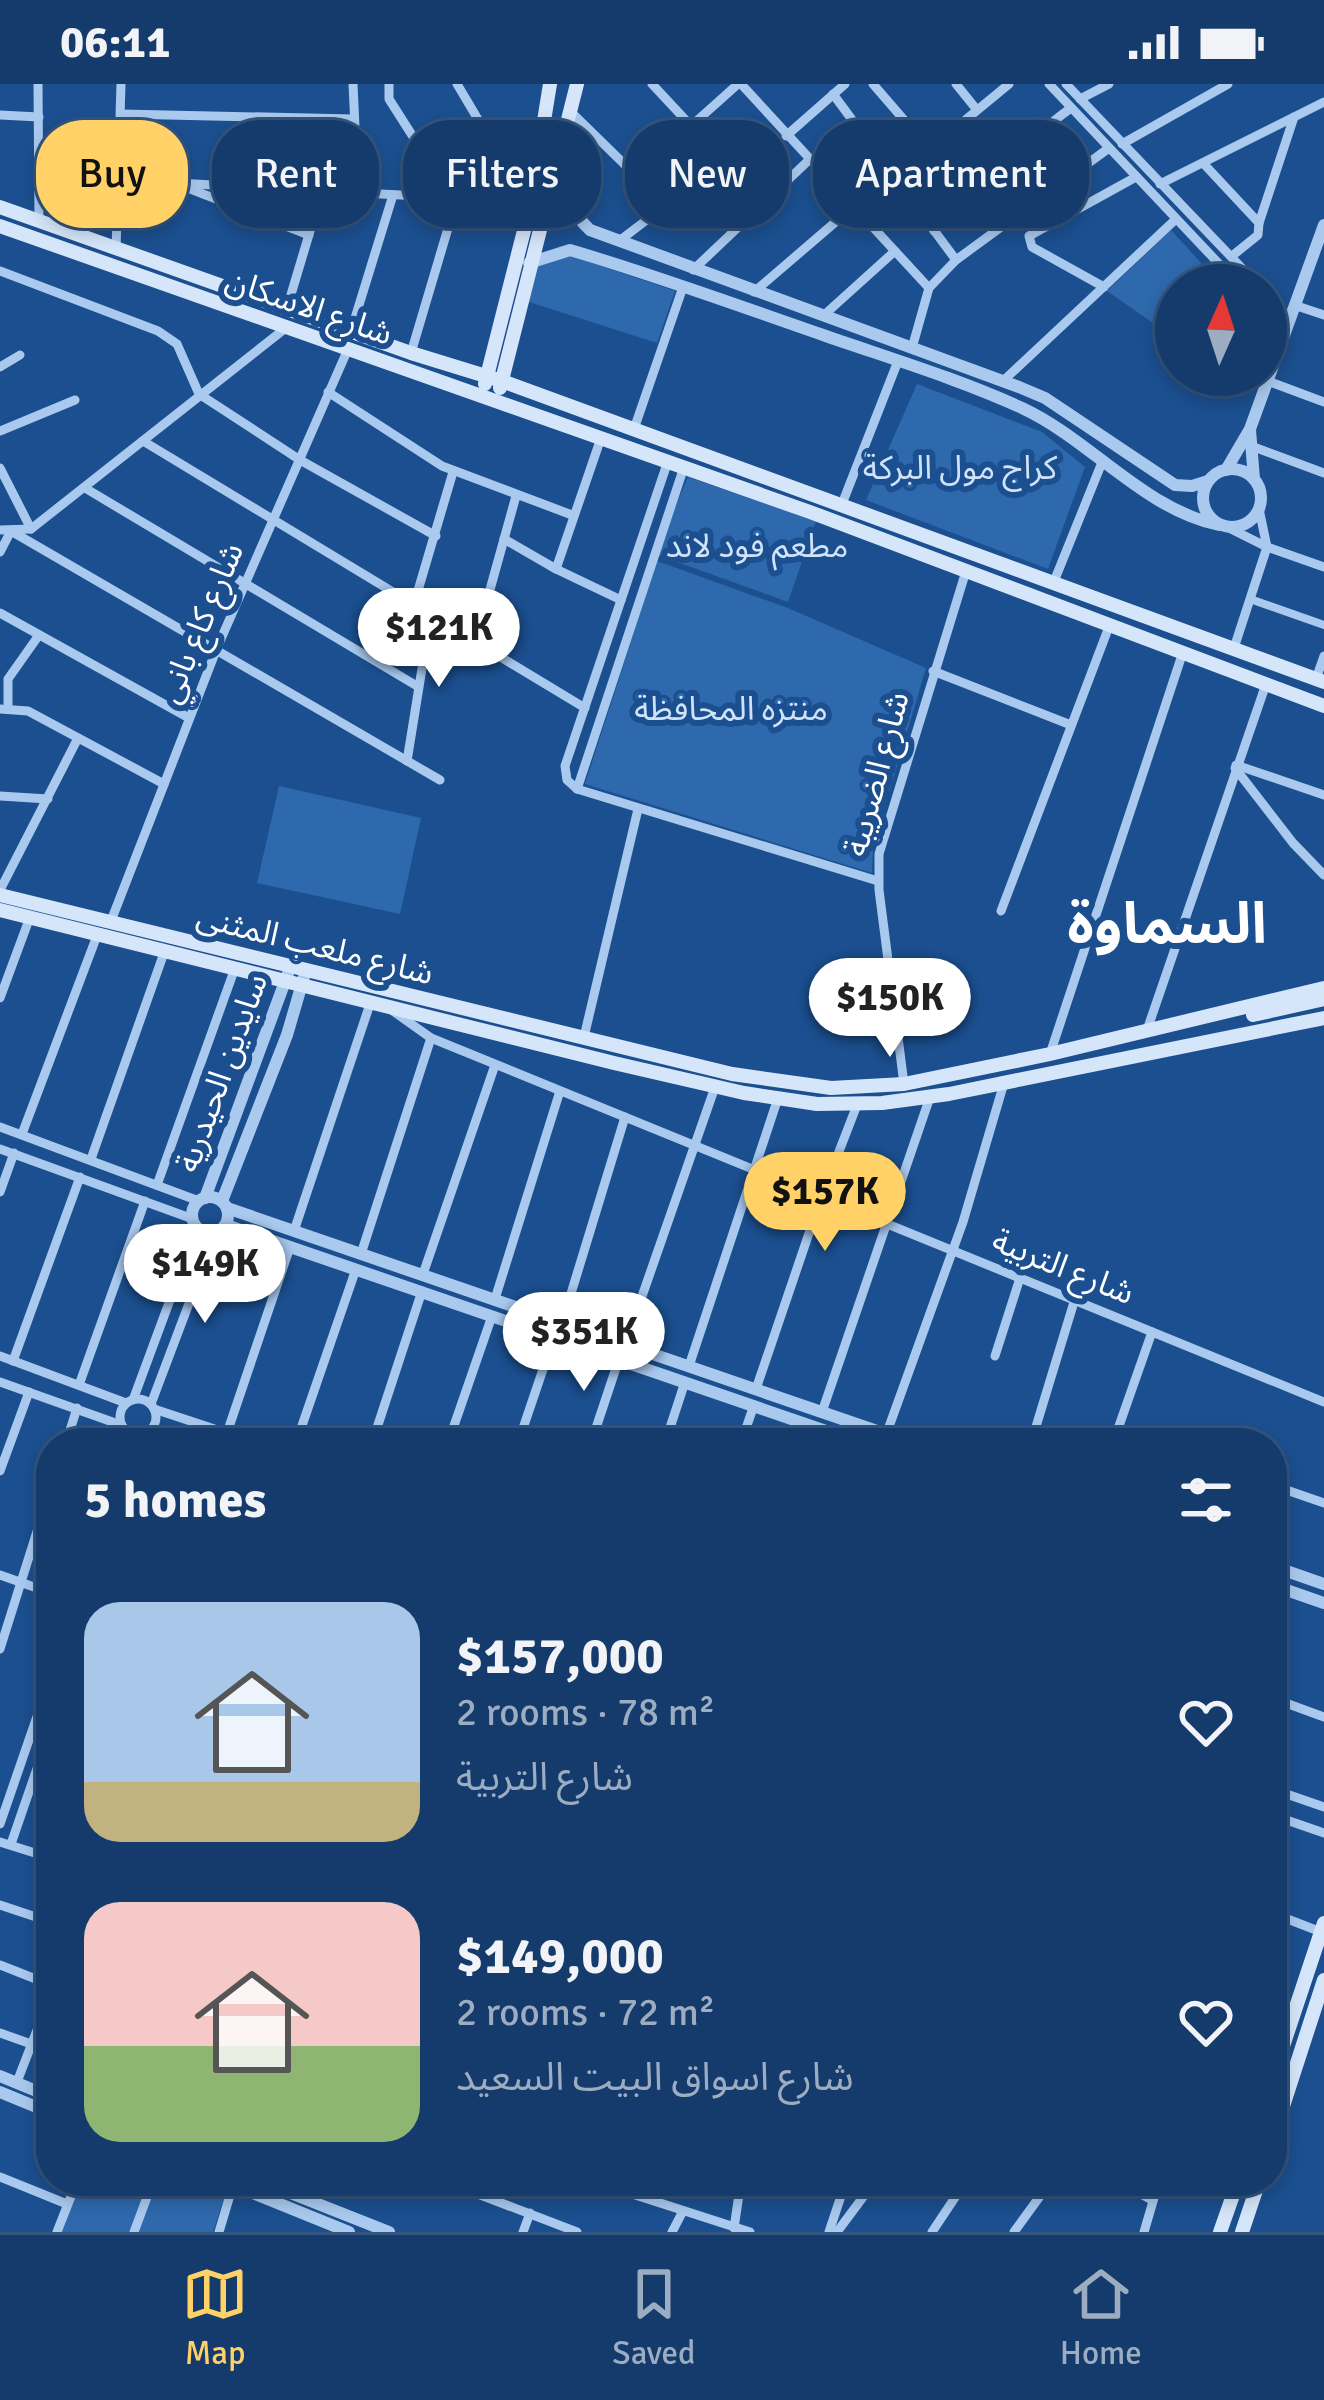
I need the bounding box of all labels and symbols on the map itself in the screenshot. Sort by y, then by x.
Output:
street label: شارع الاسكان [219,259,398,357]
north arrow [1155,264,1287,396]
park label: كراج مول البركة [863,448,1058,492]
park label: مطعم فود لاند [666,526,848,571]
street label: شارع كاع باني [149,537,257,711]
pin: $121K [355,588,523,690]
street label: شارع الضريبة [835,687,922,862]
park label: منتزه المحافظة [634,689,828,730]
district label: السماوة [1067,889,1267,960]
street label: شارع ملعب المثنى [192,896,438,997]
pin: $150K [806,958,974,1060]
street label: سايدين الحيدرية [167,968,277,1178]
pin: $157K [741,1152,909,1254]
street label: شارع التربية [985,1220,1140,1317]
pin: $149K [121,1224,289,1326]
pin: $351K [500,1292,668,1394]

